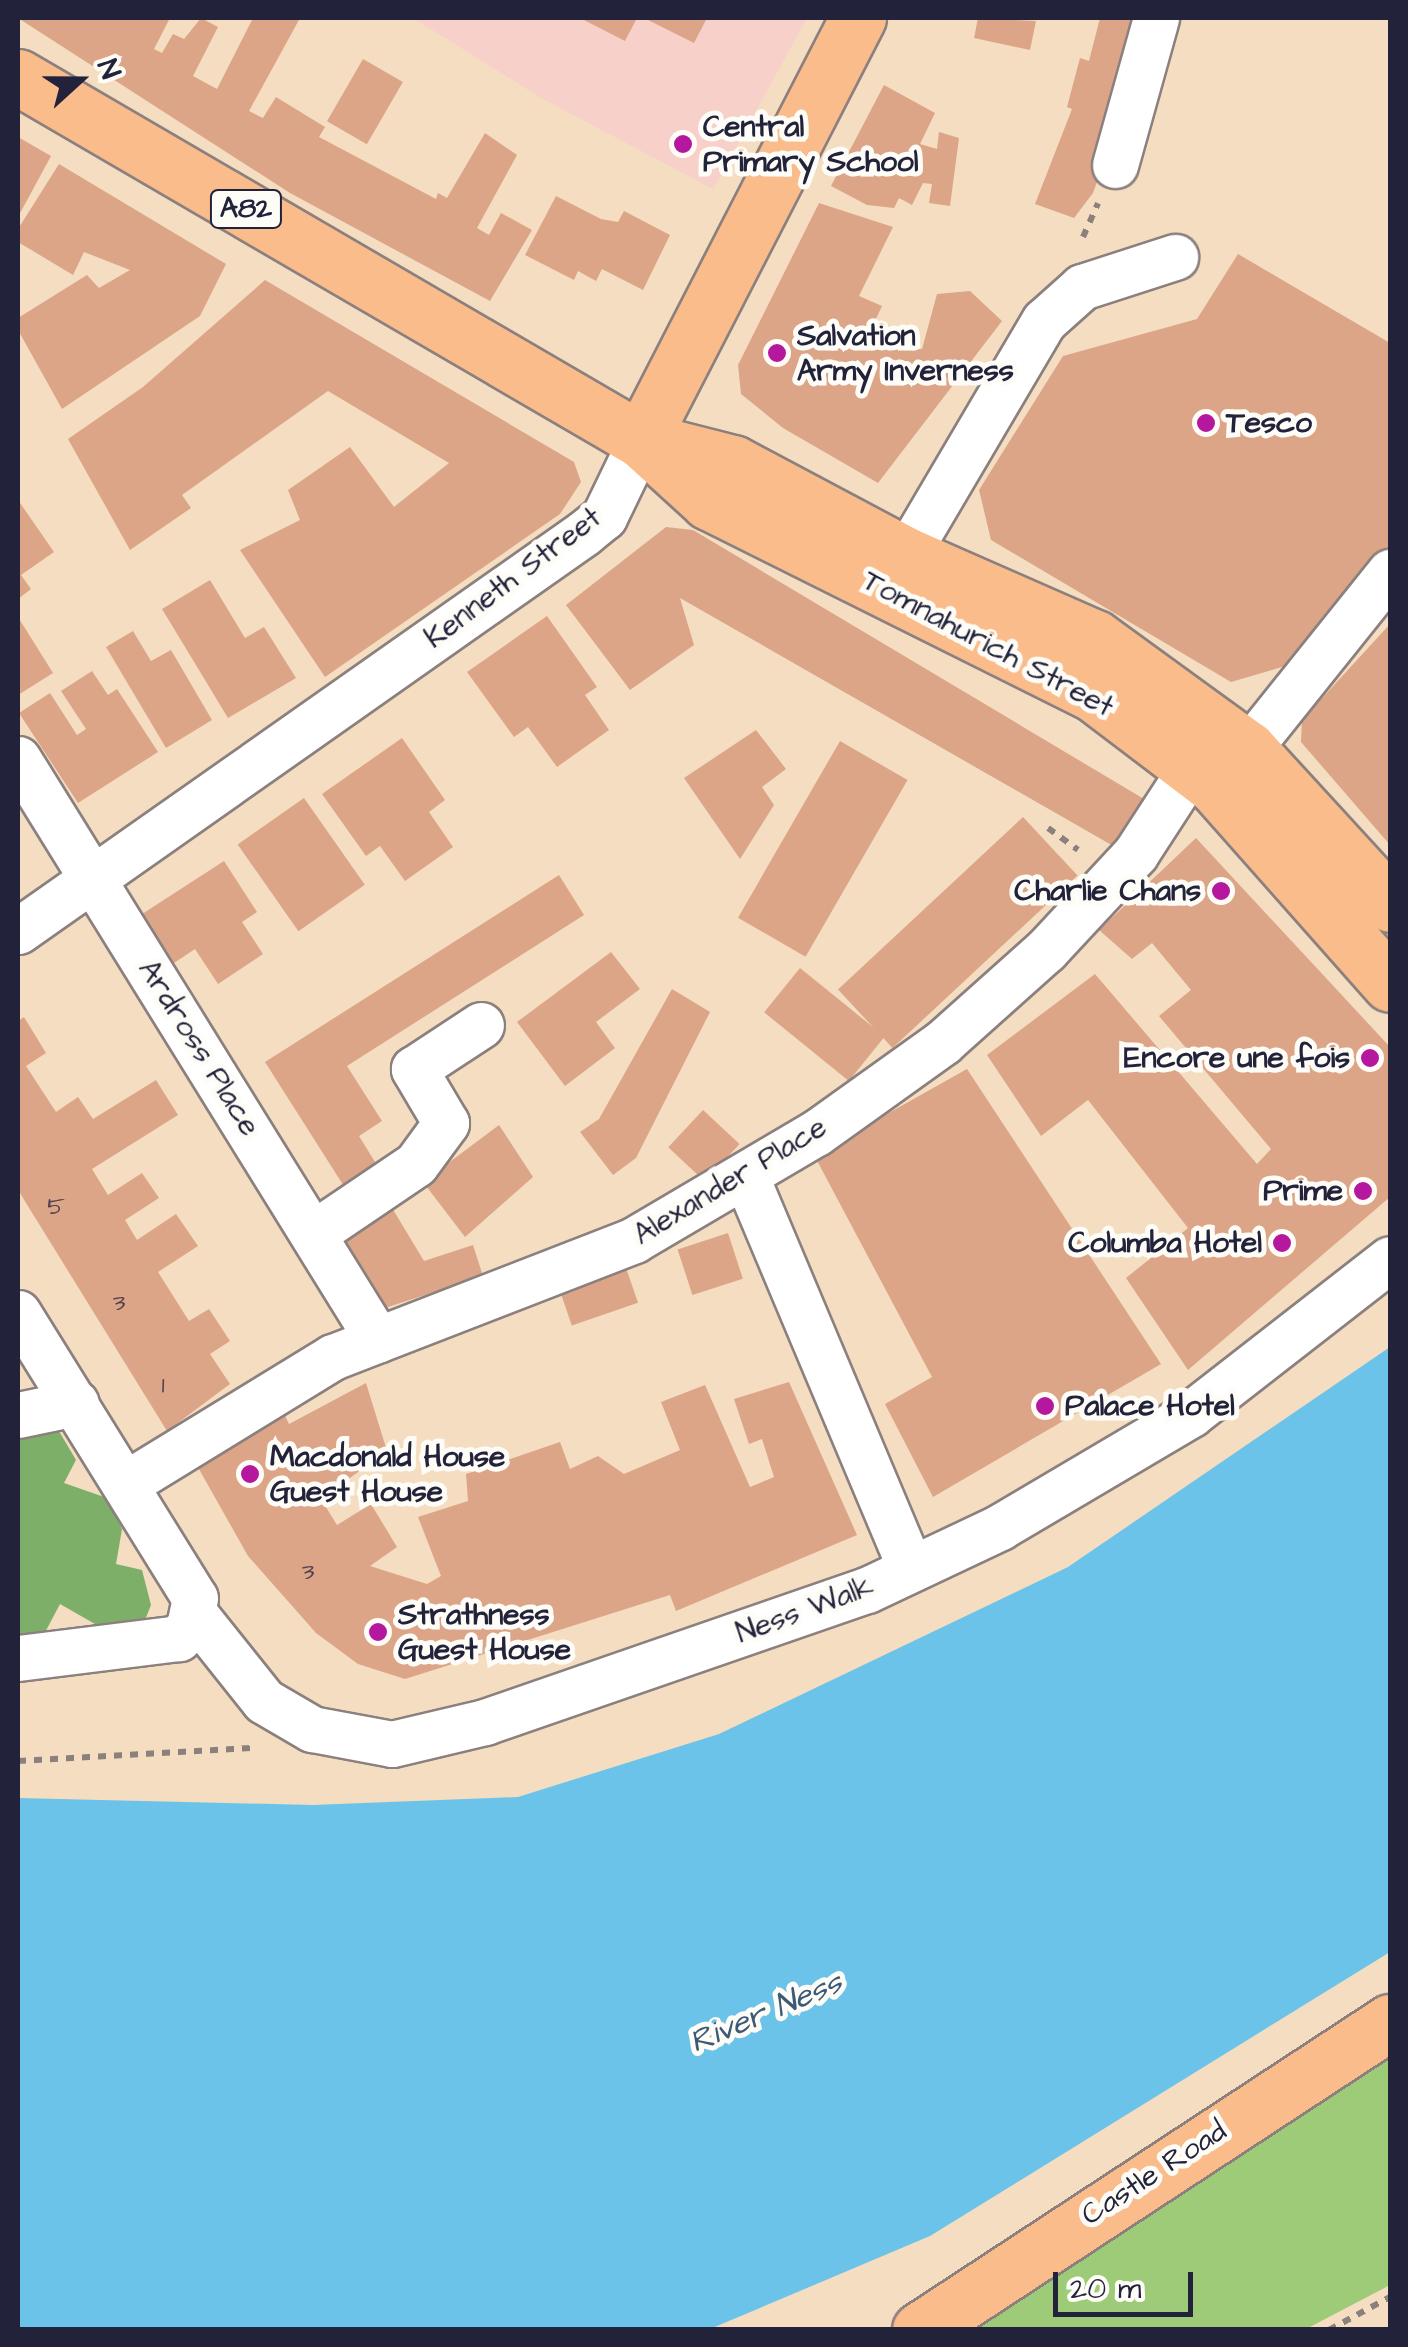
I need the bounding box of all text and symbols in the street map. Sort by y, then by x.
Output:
north arrow [30,30,130,130]
text: N [87,54,130,84]
place label: Central Primary School [703,109,918,180]
marker: Central Primary School [672,133,694,155]
road number: A82 [208,186,284,232]
place label: Salvation Army Inverness [797,318,1014,388]
marker: Salvation Army Inverness [766,342,788,364]
place label: Tesco [1226,405,1312,441]
marker: Tesco [1195,412,1217,434]
street label: Kenneth Street [417,500,609,656]
street label: Tomnahurich Street [856,563,1120,725]
place label: Charlie Chans [1014,873,1201,909]
marker: Charlie Chans [1210,880,1232,902]
street label: Ardross Place [130,953,268,1143]
place label: Encore une fois [1124,1040,1350,1076]
marker: Encore une fois [1359,1047,1381,1069]
street label: Alexander Place [627,1109,833,1253]
place label: Prime [1263,1173,1343,1209]
marker: Prime [1352,1180,1374,1202]
house number: 5 [47,1192,65,1222]
place label: Columba Hotel [1068,1225,1262,1261]
marker: Columba Hotel [1271,1232,1293,1254]
house number: 3 [113,1288,125,1318]
house number: 1 [161,1371,165,1401]
place label: Palace Hotel [1065,1388,1235,1424]
marker: Palace Hotel [1034,1395,1056,1417]
place label: Macdonald House Guest House [270,1439,505,1510]
marker: Macdonald House Guest House [239,1463,261,1485]
house number: 3 [302,1557,314,1587]
street label: Ness Walk [731,1568,879,1652]
place label: Strathness Guest House [398,1597,571,1668]
marker: Strathness Guest House [367,1621,389,1643]
water label: River Ness [684,1964,848,2062]
street label: Castle Road [1075,2113,1233,2233]
scale bar [1058,2252,1198,2314]
text: 20 m [1070,2268,1141,2310]

